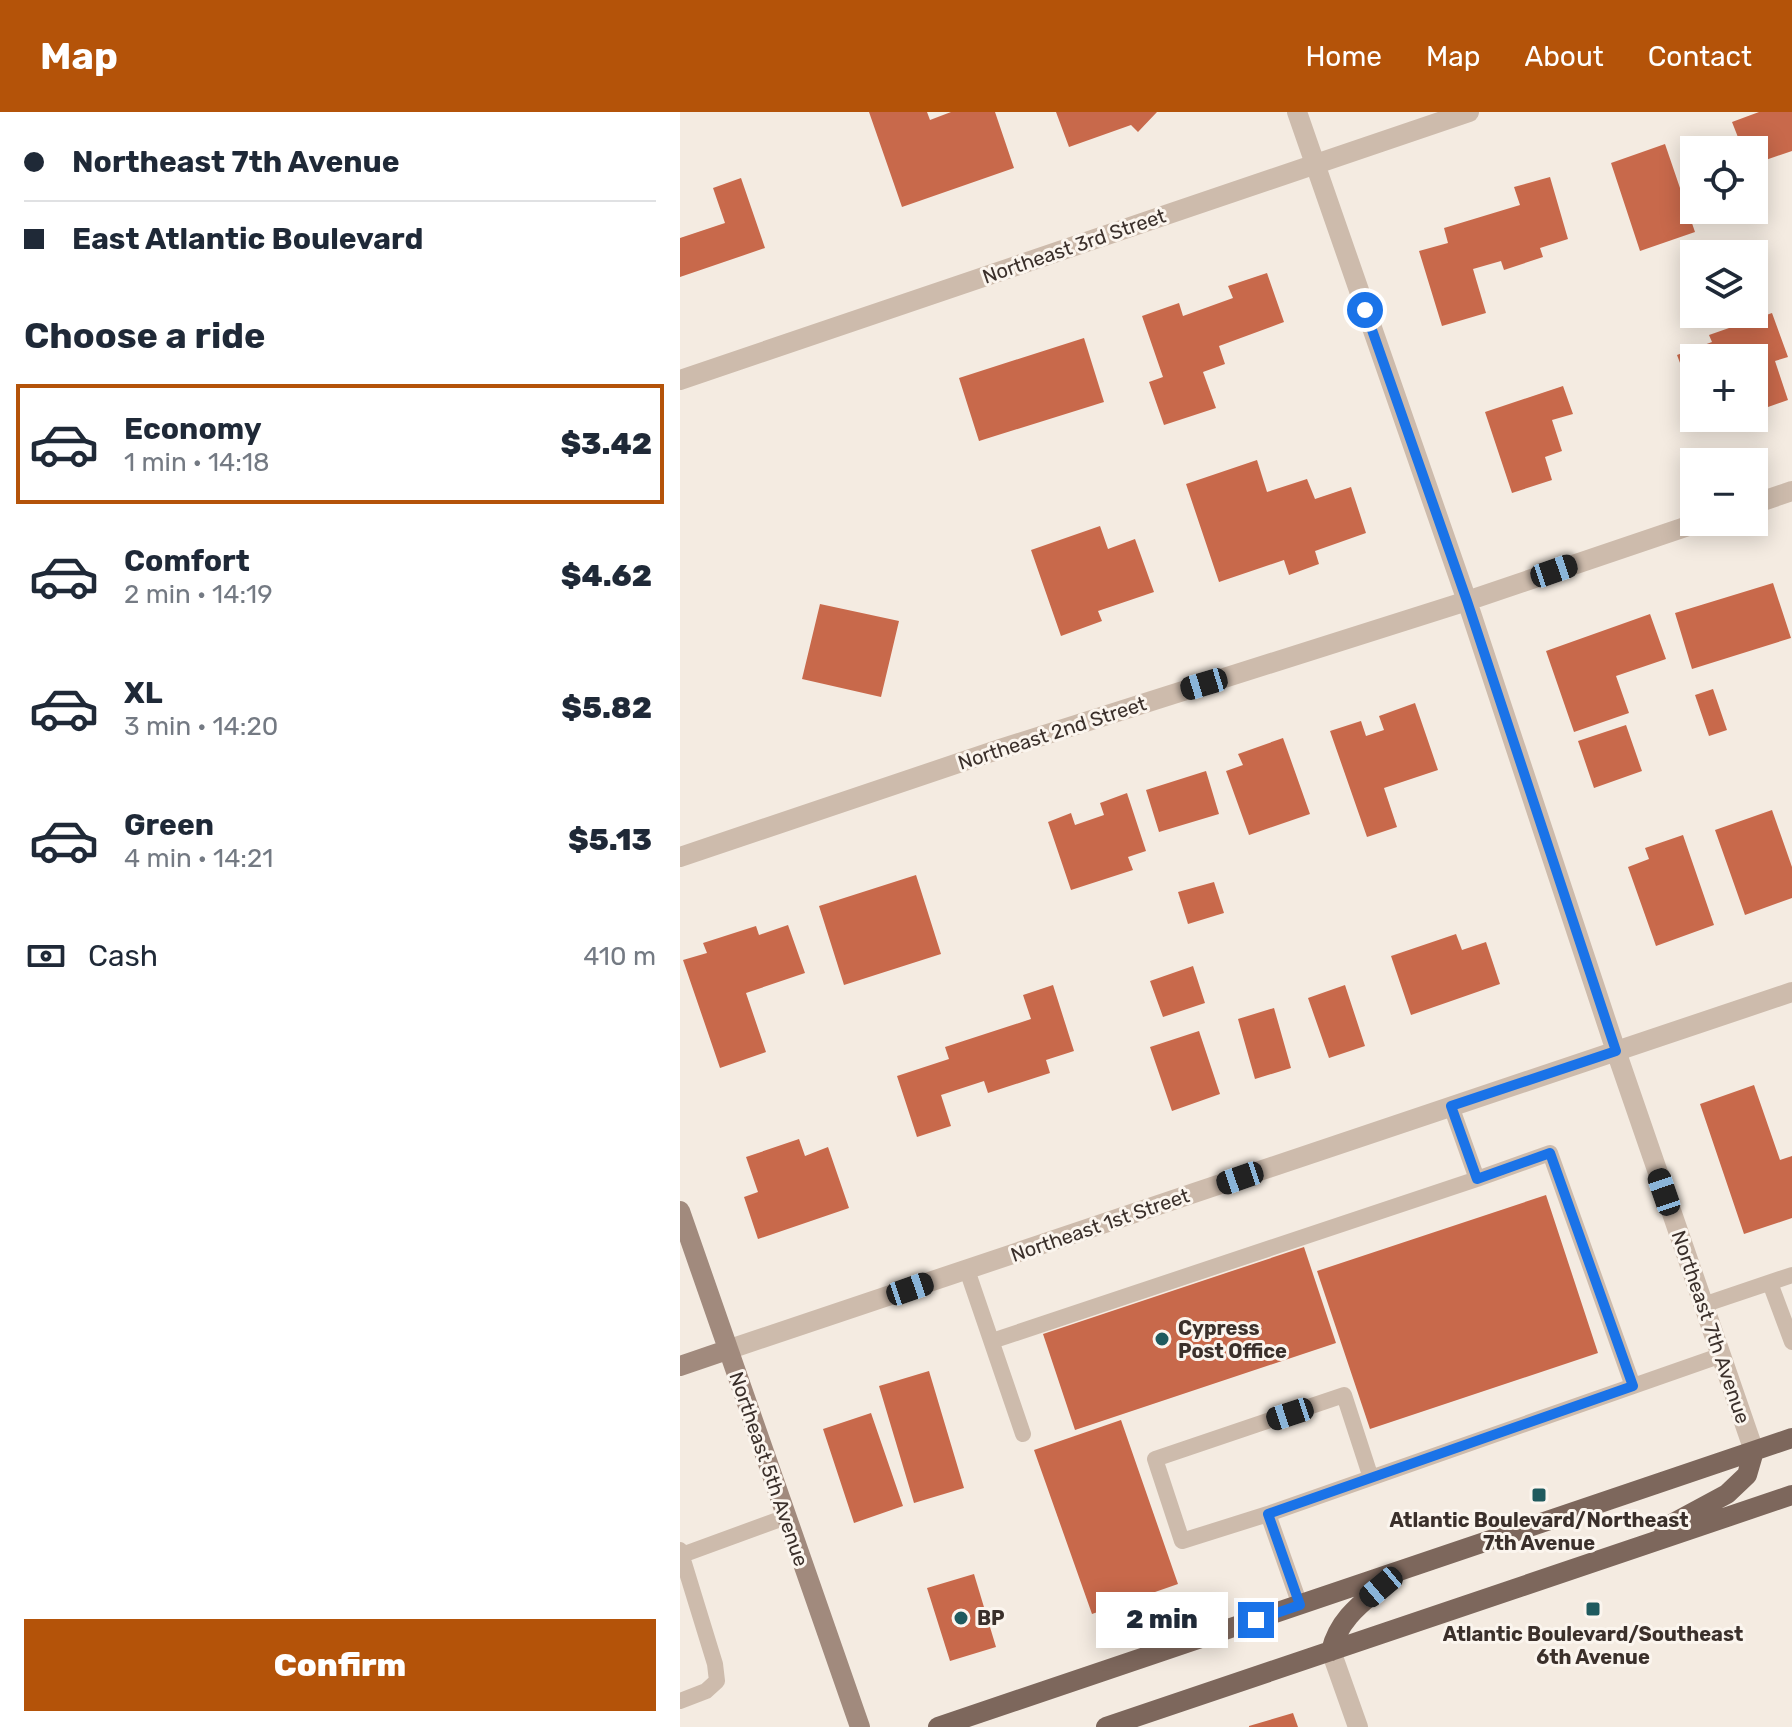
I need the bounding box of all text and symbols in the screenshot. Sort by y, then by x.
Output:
text: Map [40,33,118,79]
text: Home [1305,40,1382,73]
text: Map [1426,40,1480,73]
text: About [1524,40,1604,73]
text: Contact [1648,40,1752,73]
map controls [1680,136,1768,536]
button: locate [1680,136,1768,224]
text: Northeast 7th Avenue [72,144,400,180]
street label: Northeast 3rd Street [979,203,1169,289]
text: East Atlantic Boulevard [72,221,423,257]
button: layers [1680,240,1768,328]
route start [1347,292,1383,328]
text: Choose a ride [24,314,265,357]
button: + [1680,344,1768,432]
icon: car [28,408,100,480]
text: Economy [124,411,262,447]
text: $3.42 [560,426,652,462]
text: 1 min · 14:18 [124,447,270,478]
button: − [1680,448,1768,536]
icon: car [28,540,100,612]
text: Comfort [124,543,250,579]
car [1527,552,1581,590]
text: $4.62 [561,558,652,594]
text: 2 min · 14:19 [124,579,273,610]
car [1178,666,1230,702]
icon: car [28,672,100,744]
text: XL [124,675,163,711]
text: $5.82 [561,690,652,726]
street label: Northeast 2nd Street [955,691,1149,775]
text: 3 min · 14:20 [124,711,278,742]
icon: car [28,804,100,876]
text: Green [124,807,214,843]
text: $5.13 [568,822,652,858]
text: 4 min · 14:21 [124,843,273,874]
icon: cash [24,934,68,978]
text: Cash [88,938,158,974]
text: 410 m [583,941,656,972]
car [1213,1159,1267,1197]
car [1645,1165,1683,1219]
street label: Northeast 1st Street [1007,1183,1193,1267]
street label: Northeast 7th Avenue [1667,1227,1755,1427]
car [883,1270,937,1308]
place label: Cypress Post Office [1178,1316,1287,1363]
marker: Cypress Post Office [1153,1330,1171,1348]
street label: Northeast 5th Avenue [724,1368,814,1570]
car [1263,1395,1317,1433]
marker: Atlantic Boulevard/Northeast 7th Avenue [1530,1486,1548,1504]
place label: Atlantic Boulevard/Northeast 7th Avenue [1389,1508,1689,1555]
car [1355,1562,1407,1612]
callout: 2 min [1096,1592,1228,1648]
marker: Atlantic Boulevard/Southeast 6th Avenue [1584,1600,1602,1618]
route end [1238,1602,1274,1638]
text: 2 min [1126,1604,1198,1635]
place label: BP [977,1606,1005,1630]
marker: BP [952,1609,970,1627]
button: Confirm [24,1619,656,1711]
place label: Atlantic Boulevard/Southeast 6th Avenue [1443,1622,1743,1669]

